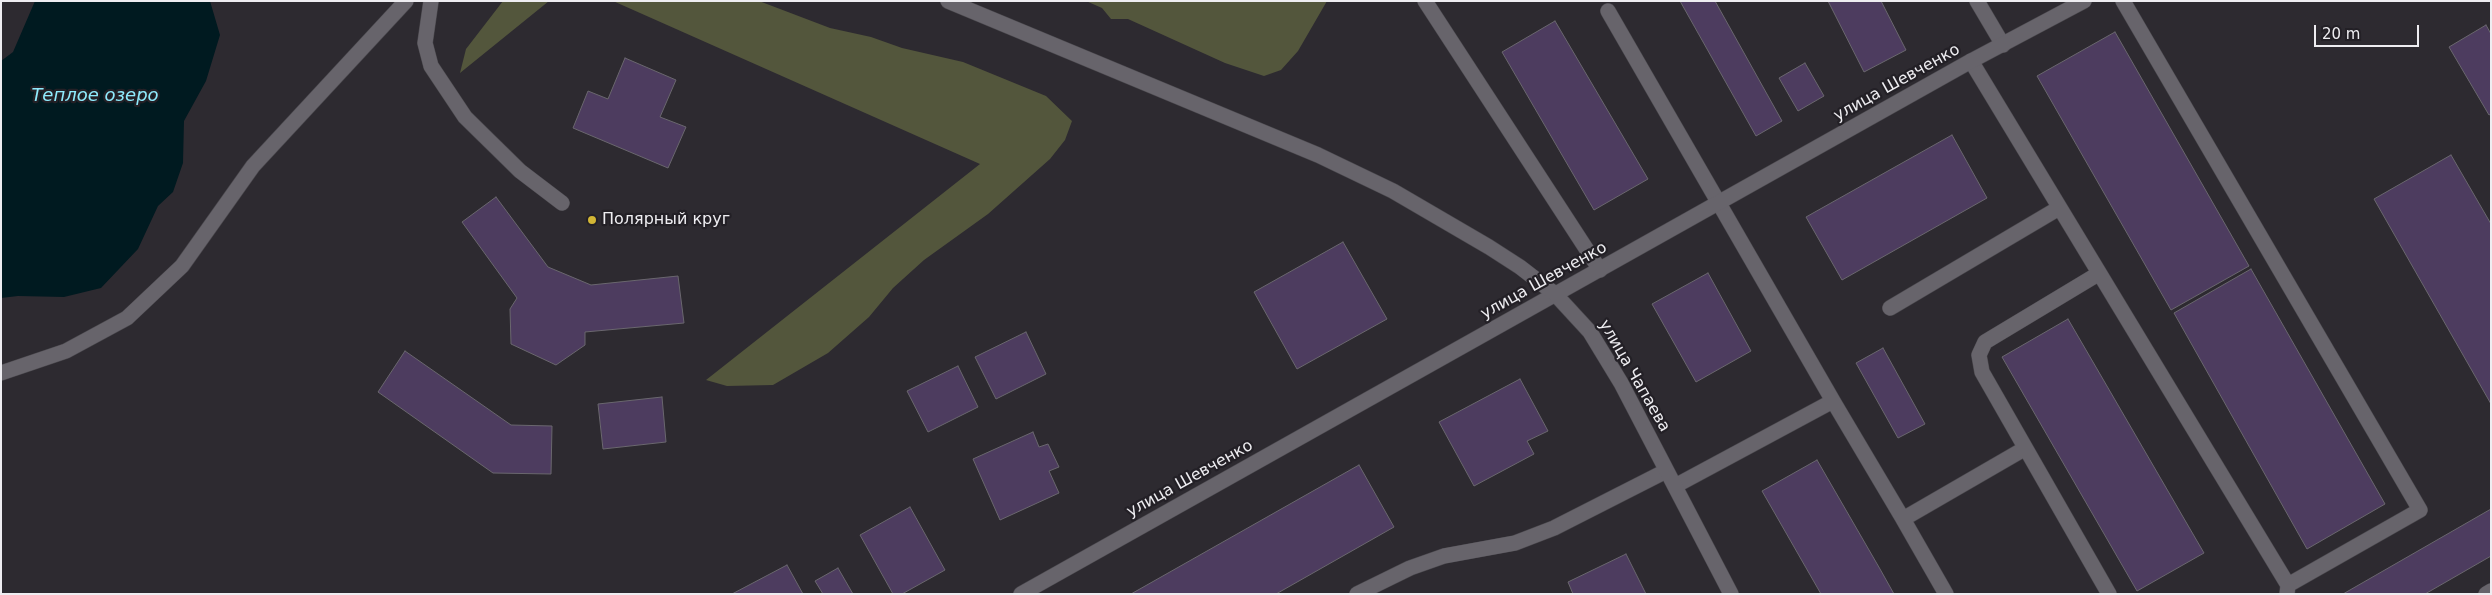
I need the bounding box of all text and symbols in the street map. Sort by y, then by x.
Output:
scale bar [2317,15,2422,47]
text: 20 m [2322,25,2360,43]
street label: улица Шевченко [1830,40,1964,126]
water label: Теплое озеро [31,85,159,107]
place label: Полярный круг [602,210,730,230]
marker: Полярный круг [586,214,598,226]
street label: улица Шевченко [1477,238,1611,324]
street label: улица Чапаева [1594,317,1674,435]
street label: улица Шевченко [1123,436,1257,522]

